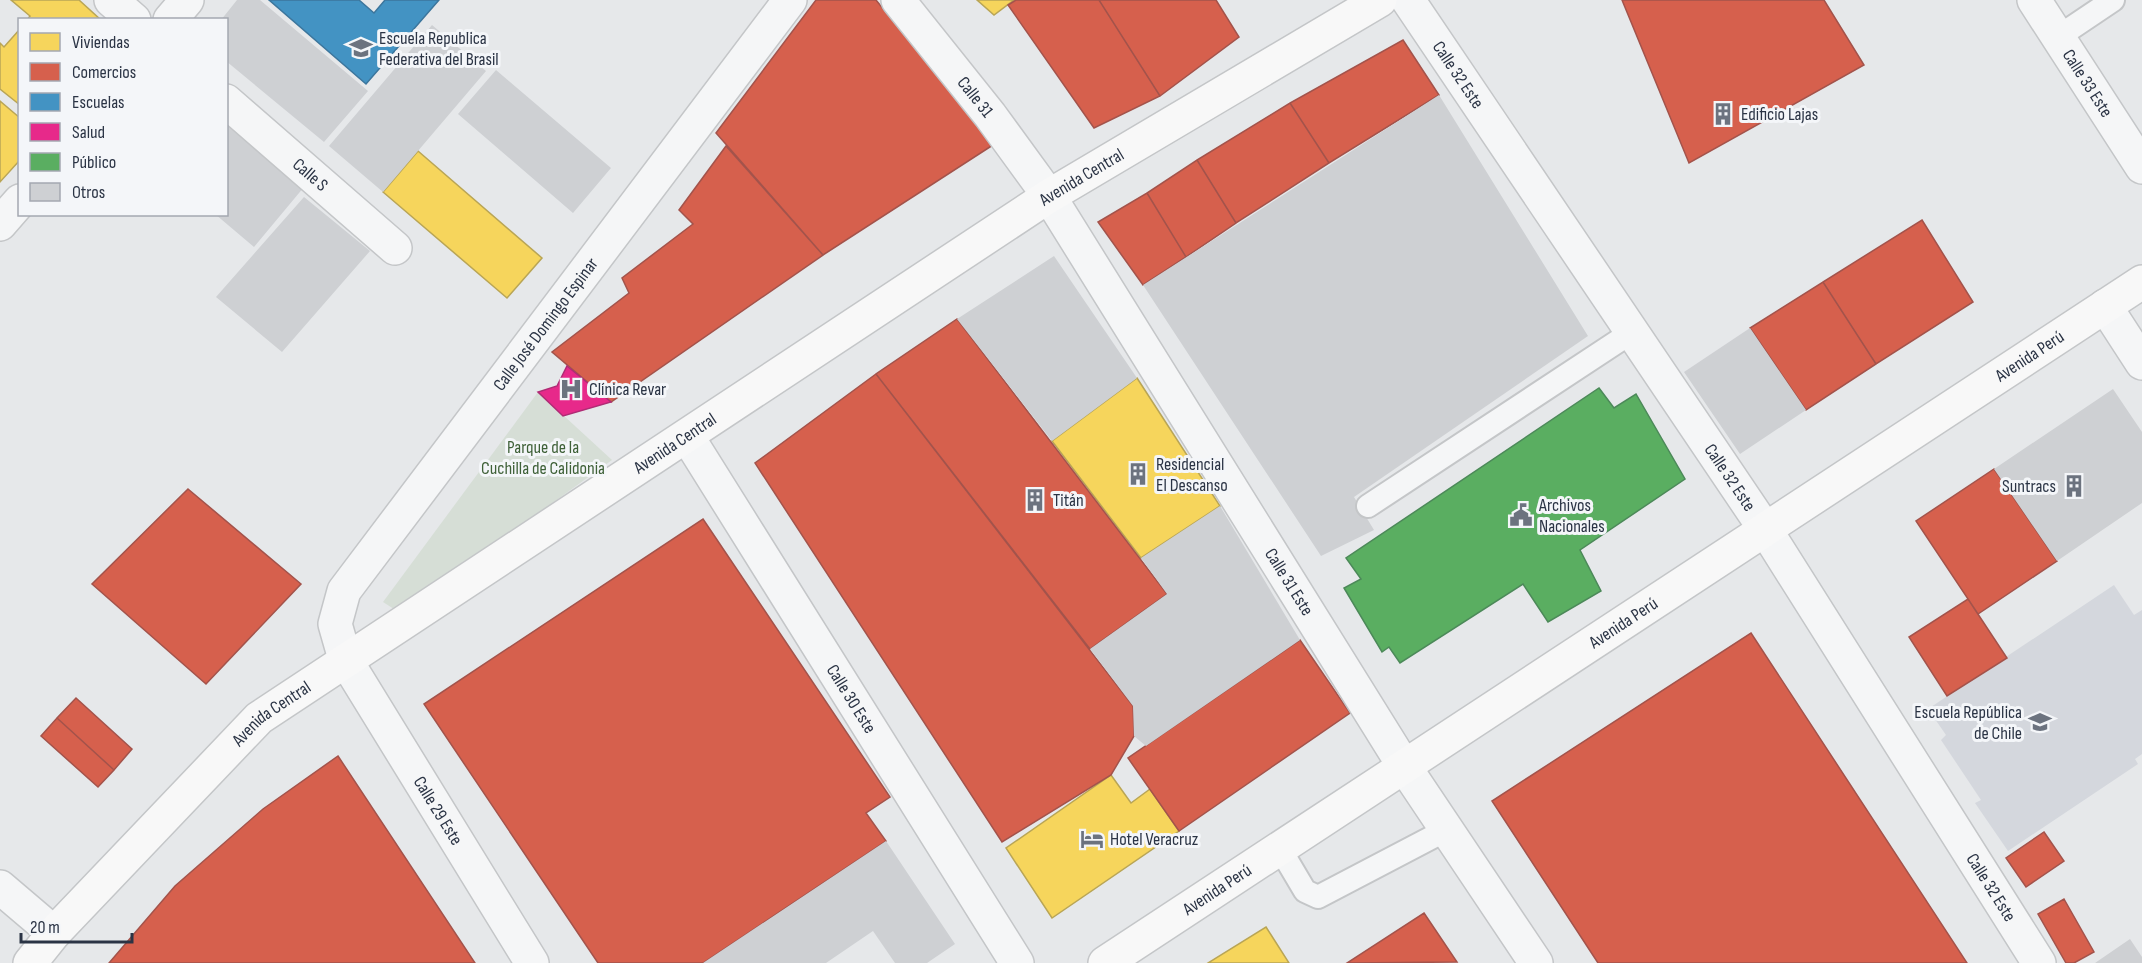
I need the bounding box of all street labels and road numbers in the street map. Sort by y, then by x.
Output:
street label: Calle 32 Este [1428,37,1488,112]
street label: Calle 33 Este [2058,45,2117,121]
street label: Calle 31 [952,73,998,122]
street label: Avenida Central [1035,144,1128,211]
street label: Calle S [288,154,332,196]
street label: Calle José Domingo Espinar [489,254,603,395]
street label: Avenida Perú [1991,326,2068,387]
street label: Avenida Central [629,409,720,479]
street label: Calle 32 Este [1700,440,1760,515]
street label: Calle 31 Este [1260,545,1318,620]
street label: Avenida Perú [1585,593,1662,654]
street label: Calle 30 Este [822,661,880,737]
street label: Avenida Central [227,677,315,751]
street label: Calle 29 Este [409,773,467,849]
street label: Calle 32 Este [1962,850,2020,926]
street label: Avenida Perú [1178,860,1255,920]

